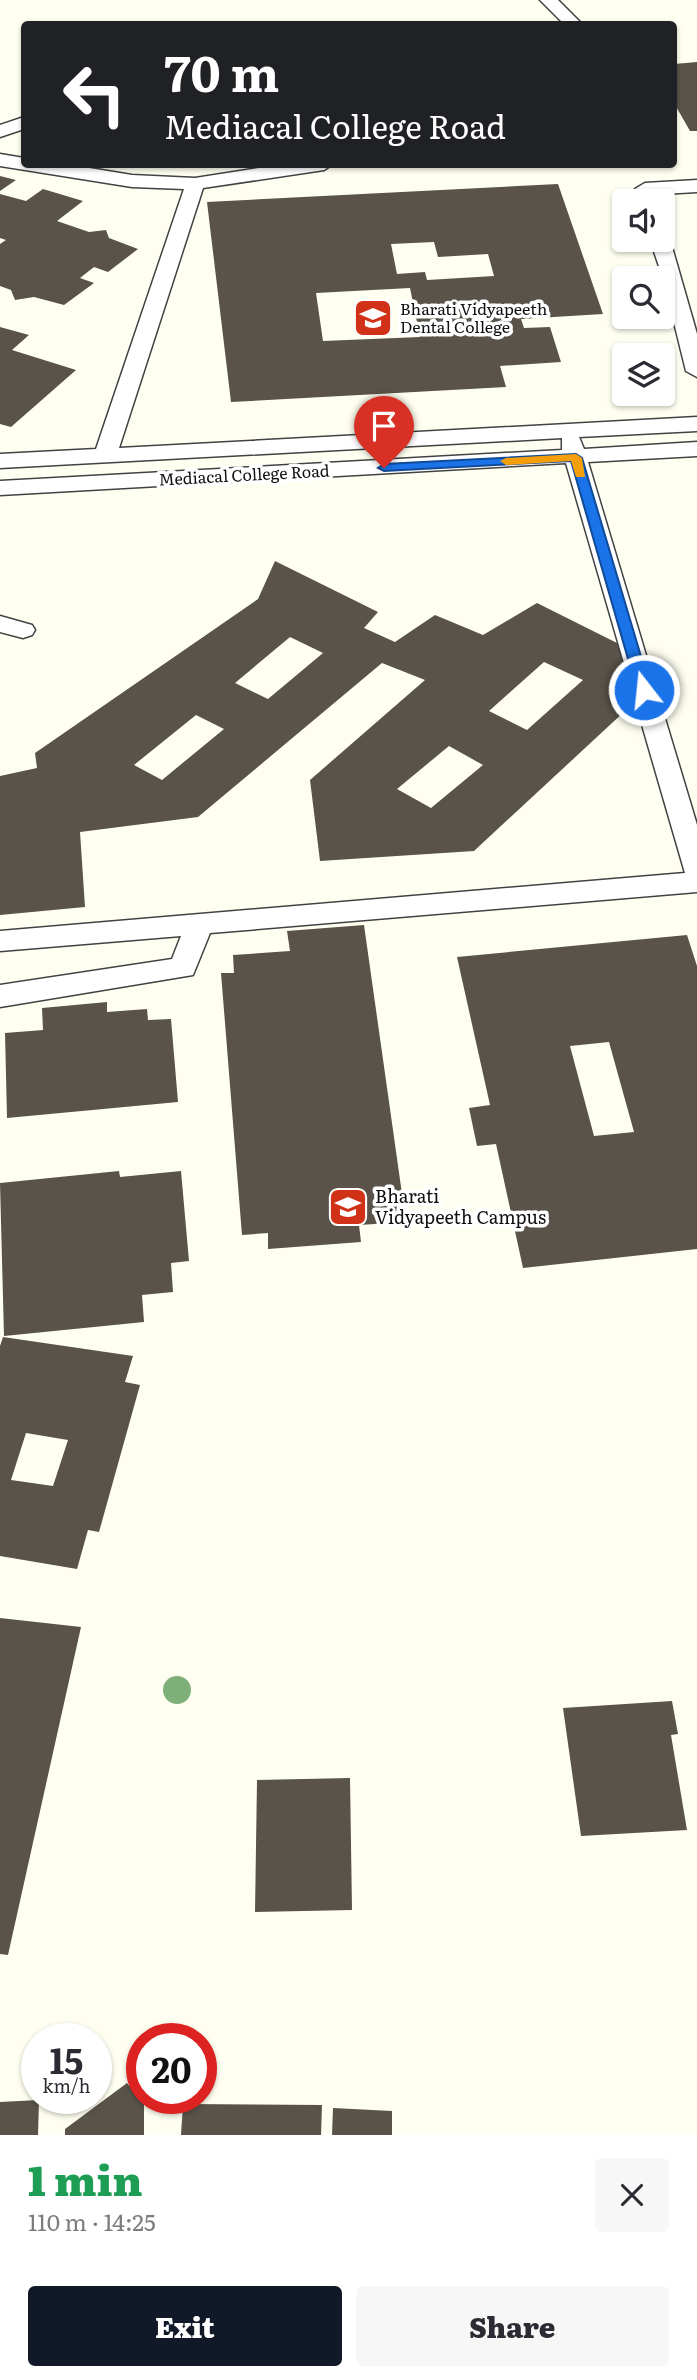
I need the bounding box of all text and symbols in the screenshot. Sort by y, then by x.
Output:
text: 70 m [164,34,279,107]
icon: left [49,49,140,140]
text: Mediacal College Road [164,101,506,149]
map controls [612,189,675,406]
button: sound [612,189,675,252]
button: search [612,266,675,329]
place label: Bharati Vidyapeeth Dental College [400,296,548,338]
school or university icon: Bharati Vidyapeeth Dental College [352,297,394,339]
button: layers [612,343,675,406]
pin [354,396,414,468]
icon: arrive [365,407,403,445]
street label: Mediacal College Road [158,458,330,490]
position arrow [607,653,681,727]
place label: Bharati Vidyapeeth Campus [375,1182,546,1230]
school or university icon: Bharati Vidyapeeth Campus [327,1186,369,1228]
speed limit sign: 20 [126,2023,217,2114]
text: 15 [50,2033,83,2085]
text: km/h [43,2072,90,2099]
text: 1 min [28,2147,143,2209]
button: close [595,2158,669,2232]
text: 110 m · 14:25 [28,2204,156,2238]
button: Exit [28,2286,342,2366]
button: Share [356,2286,669,2366]

